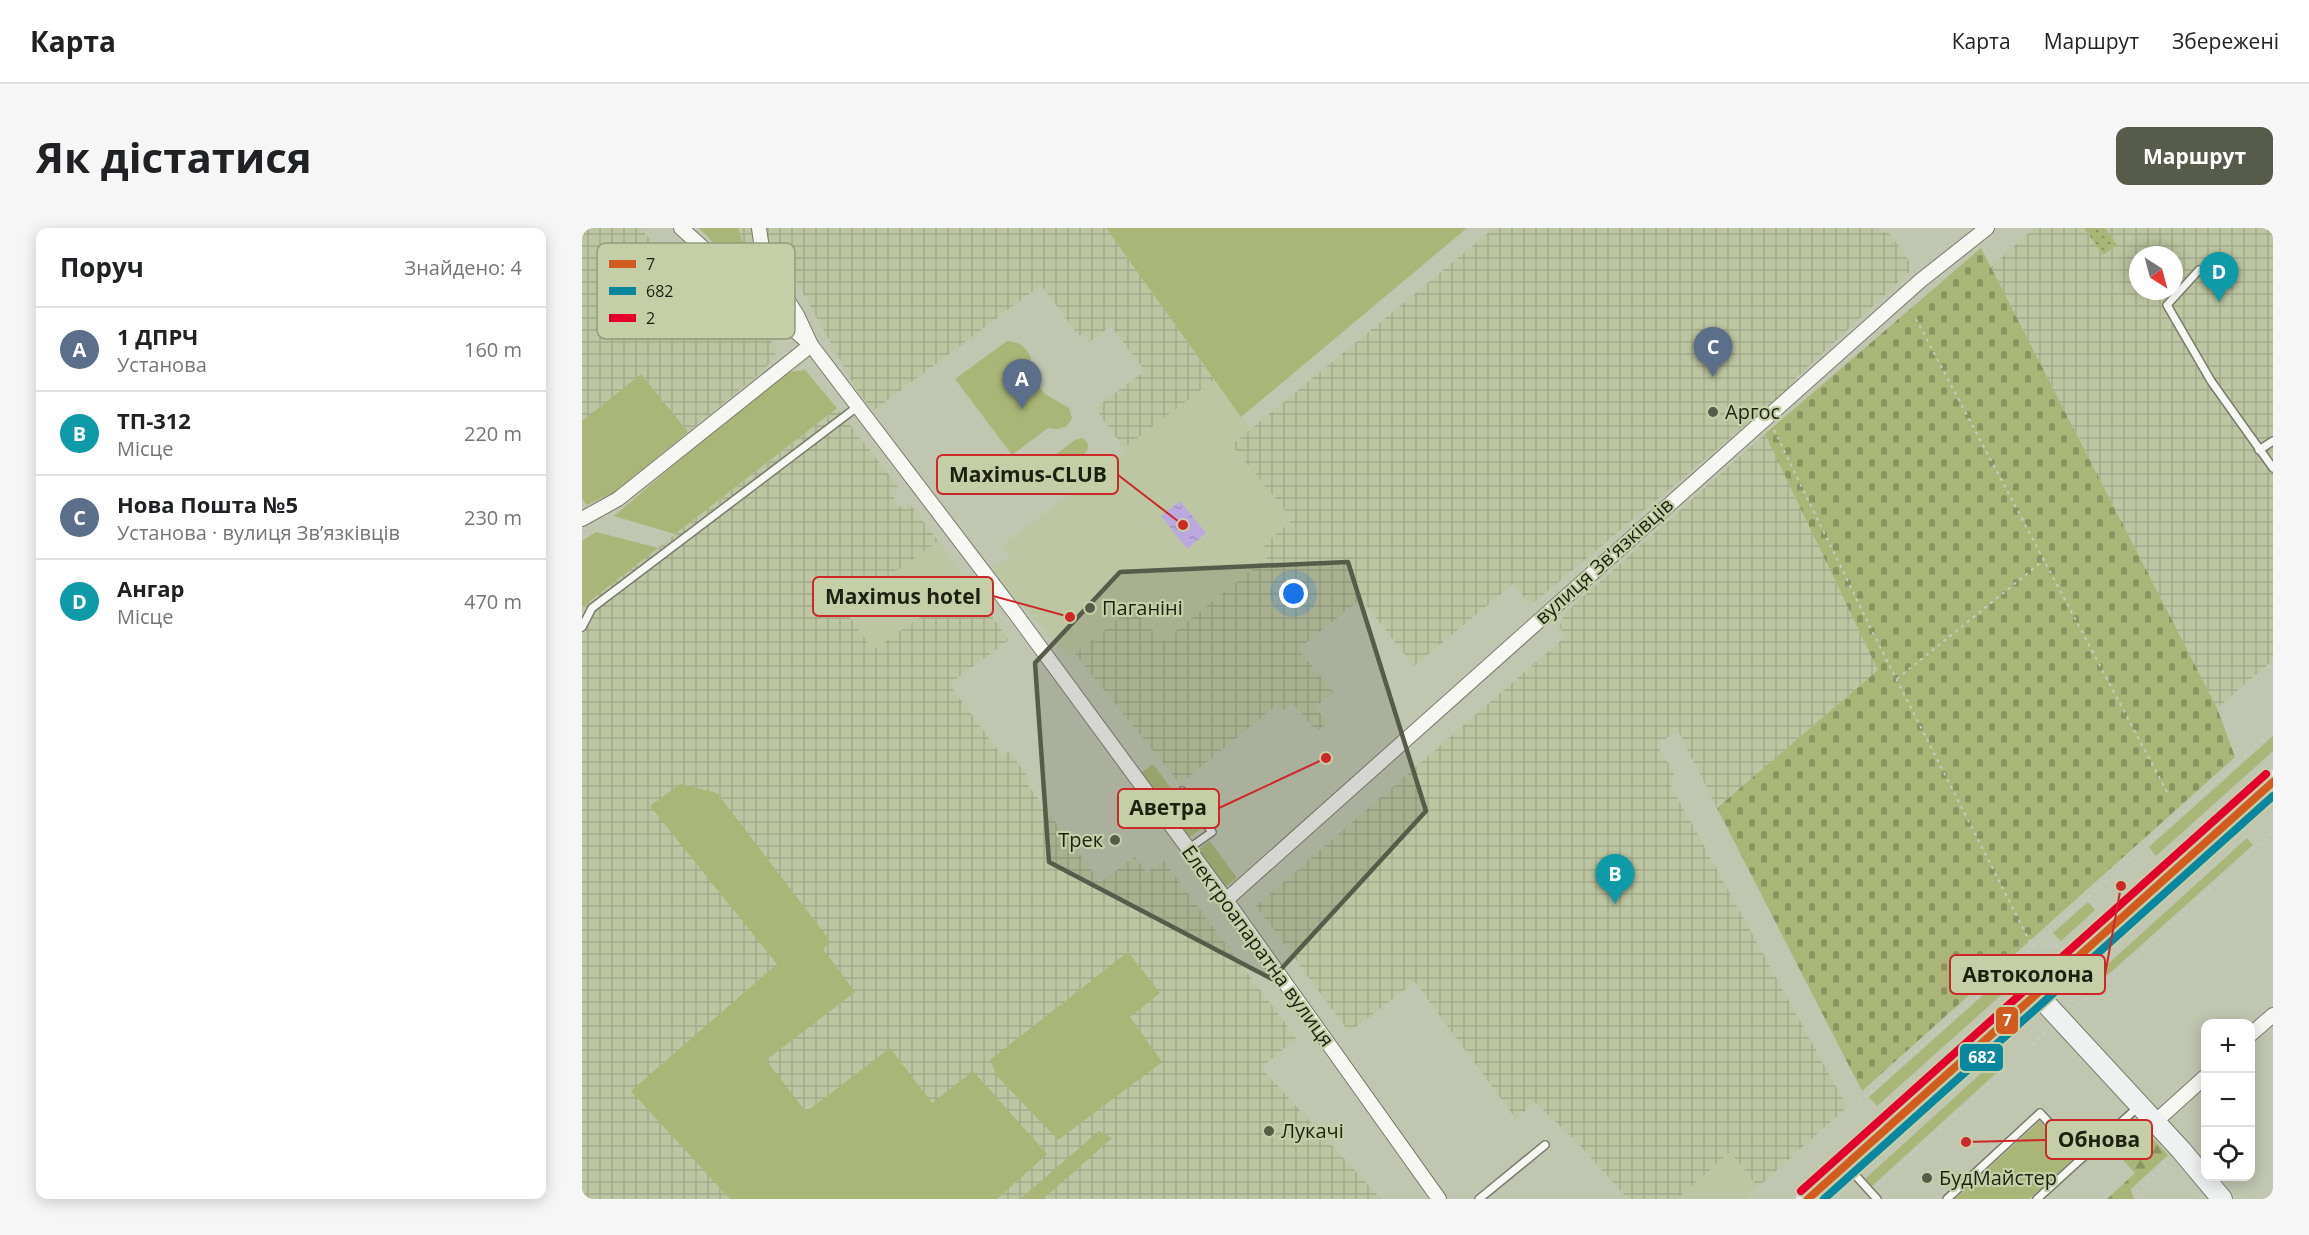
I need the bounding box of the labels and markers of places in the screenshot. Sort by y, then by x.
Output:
pin: D [2200,253,2238,302]
pin: C [1694,328,1732,377]
pin: A [1002,360,1042,409]
place label: Аргос [1725,398,1780,425]
marker: Аргос [1706,405,1720,419]
callout: Maximus-CLUB [937,455,1118,494]
callout: Maximus hotel [813,577,993,616]
place label: Паганіні [1102,594,1183,621]
marker: Паганіні [1083,601,1097,615]
callout: Аветра [1118,789,1219,828]
place label: Трек [1058,826,1104,853]
marker: Трек [1108,833,1122,847]
pin: B [1596,854,1634,904]
callout: Автоколона [1950,955,2105,994]
place label: Лукачі [1281,1117,1344,1144]
callout: Обнова [2046,1120,2152,1159]
marker: Лукачі [1262,1124,1276,1138]
place label: БудМайстер [1939,1164,2057,1191]
marker: БудМайстер [1920,1171,1934,1185]

